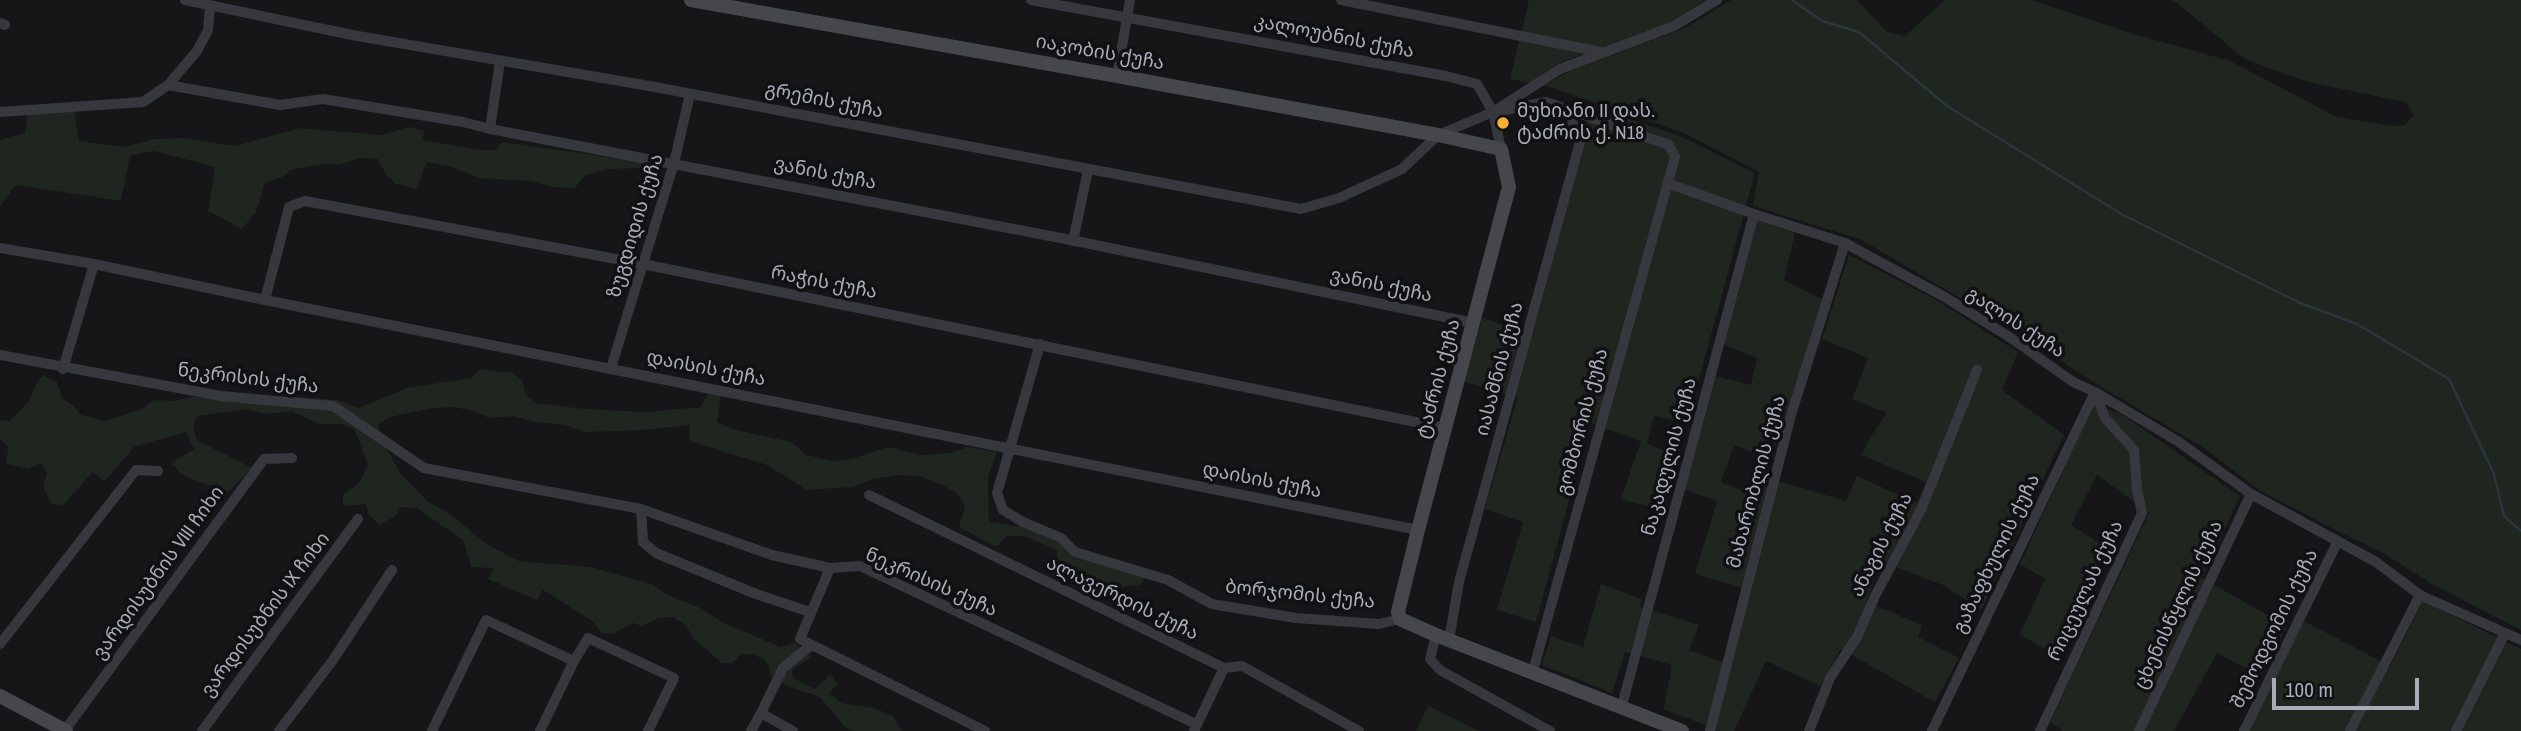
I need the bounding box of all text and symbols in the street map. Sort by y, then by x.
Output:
street label: კალოუბნის ქუჩა [1252,10,1416,64]
street label: იაკობის ქუჩა [1034,30,1166,76]
street label: გრემის ქუჩა [763,78,885,124]
place label: მუხიანი II დას. ტაძრის ქ. N18 [1517,101,1655,145]
marker: მუხიანი II დას. ტაძრის ქ. N18 [1495,115,1511,131]
street label: ზუგდიდის ქუჩა [603,151,669,301]
street label: ვანის ქუჩა [772,153,878,195]
street label: რაჭის ქუჩა [769,262,879,304]
street label: ვანის ქუჩა [1328,264,1434,308]
street label: გალის ქუჩა [1961,283,2069,363]
street label: იასამნის ქუჩა [1471,300,1529,438]
street label: ტაძრის ქუჩა [1412,317,1466,441]
street label: დაისის ქუჩა [645,346,767,392]
street label: გომბორის ქუჩა [1552,346,1614,498]
street label: ნეკრისის ქუჩა [176,359,320,399]
street label: ნაკადულის ქუჩა [1638,375,1702,539]
street label: მახარობლის ქუჩა [1723,393,1791,571]
street label: დაისის ქუჩა [1201,458,1323,504]
street label: გაზაფხულის ქუჩა [1949,471,2045,637]
street label: ვარდისუბნის VIII ჩიხი [88,482,230,664]
street label: ანაგის ქუჩა [1846,489,1918,601]
street label: რიცეულას ქუჩა [2043,517,2129,665]
street label: ცხენისწყლის ქუჩა [2130,517,2228,693]
street label: ვარდისუბნის IX ჩიხი [197,528,335,702]
street label: ნეკრისის ქუჩა [862,544,1000,622]
street label: შემოდგომის ქუჩა [2227,546,2323,712]
street label: ალავერდის ქუჩა [1042,552,1202,646]
street label: ბორჯომის ქუჩა [1224,576,1376,614]
scale bar [2276,664,2423,708]
text: 100 m [2285,675,2333,704]

